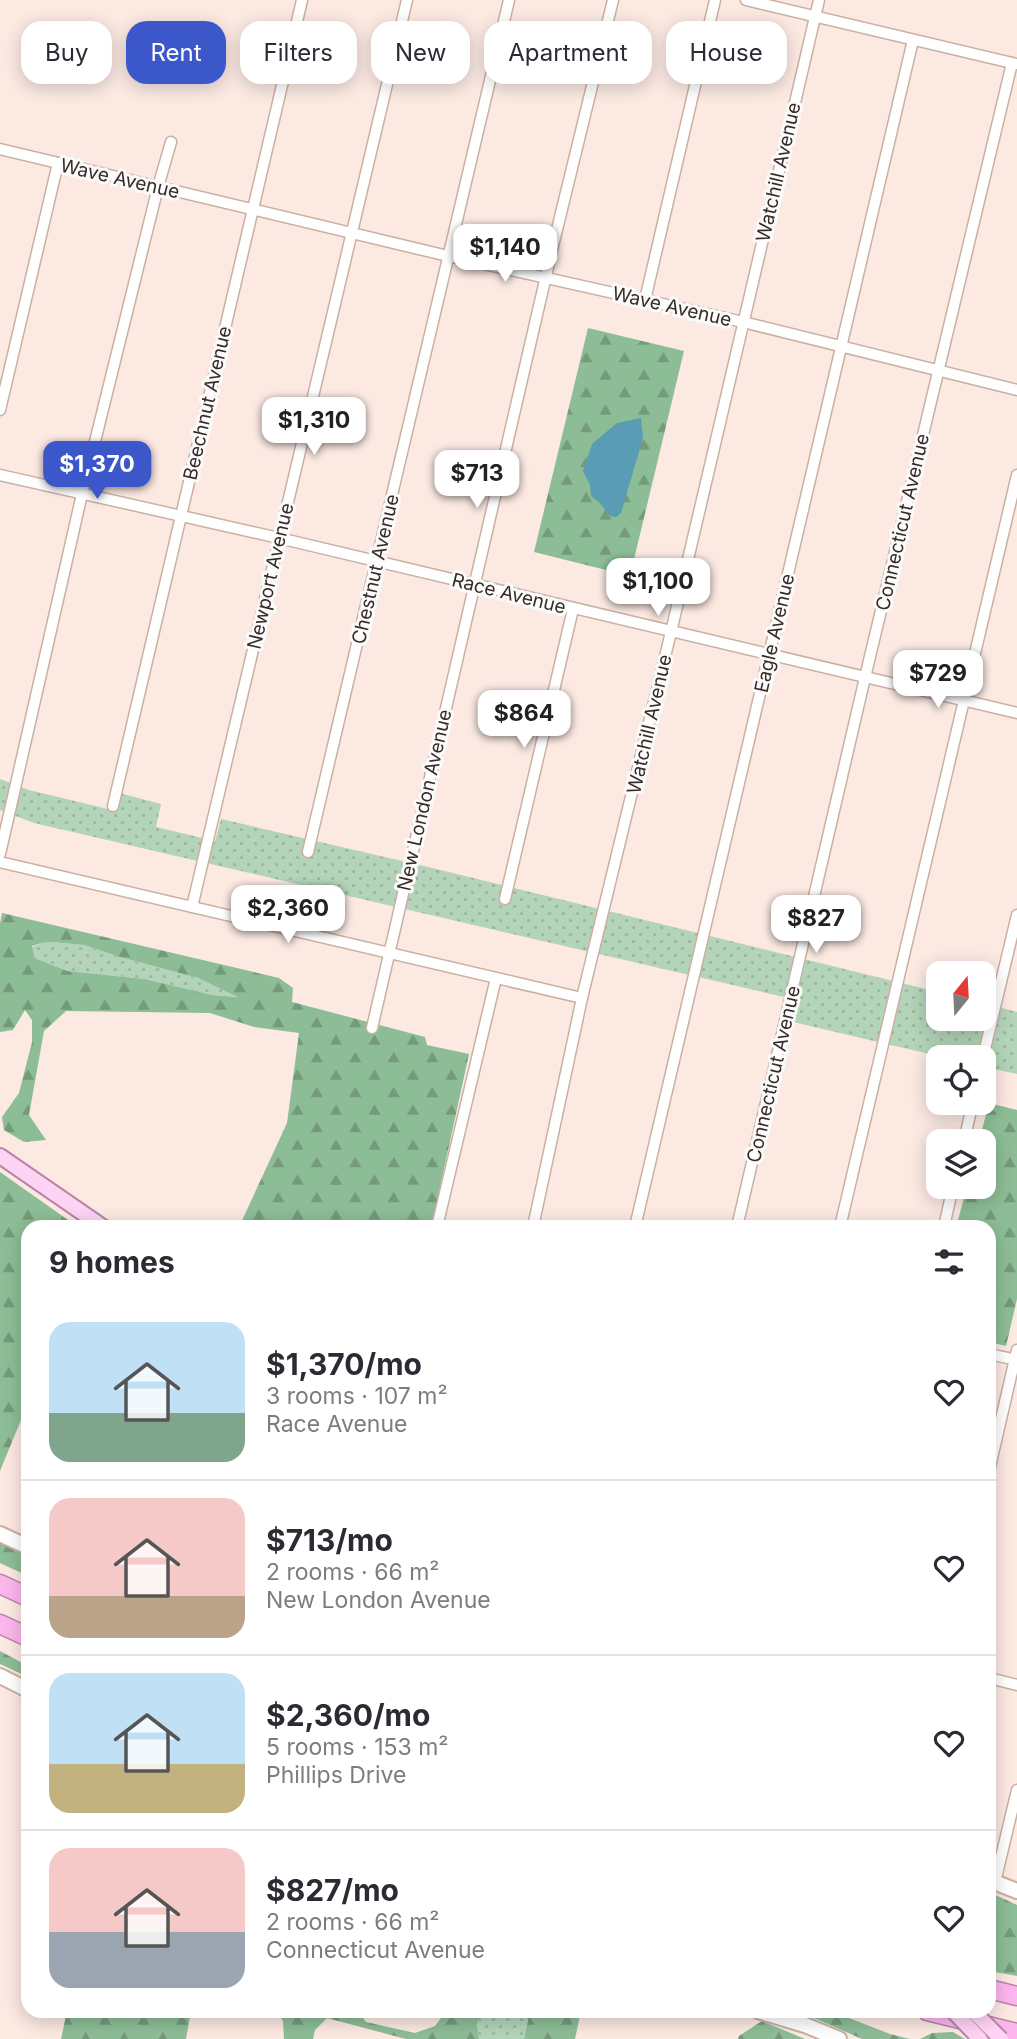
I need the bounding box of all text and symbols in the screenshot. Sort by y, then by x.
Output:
chip: Buy [21,21,112,84]
chip: Rent [126,21,226,84]
chip: Filters [240,21,357,84]
chip: New [371,21,470,84]
chip: Apartment [484,21,652,84]
chip: House [666,21,787,84]
street label: Watchill Avenue [751,100,806,244]
street label: Wave Avenue [58,154,182,203]
pin: $1,140 [448,224,562,284]
text: $1,140 [469,233,541,261]
street label: Wave Avenue [610,282,734,331]
street label: Beechnut Avenue [179,324,236,482]
pin: $1,310 [257,398,371,457]
text: $1,310 [278,406,350,434]
street label: Connecticut Avenue [871,431,934,613]
pin: $1,370 [40,442,154,501]
text: $1,370 [59,450,135,478]
pin: $713 [436,450,518,510]
text: $713 [450,459,504,487]
street label: Chestnut Avenue [347,492,404,646]
street label: Newport Avenue [242,501,298,651]
pin: $1,100 [601,558,715,618]
text: $1,100 [622,567,694,595]
street label: Race Avenue [449,568,568,619]
street label: Eagle Avenue [750,571,799,695]
pin: $729 [897,650,979,710]
street label: Watchill Avenue [622,652,677,796]
text: $729 [909,659,967,687]
pin: $864 [483,690,565,750]
text: $864 [494,699,554,727]
street label: New London Avenue [392,707,457,893]
pin: $2,360 [231,886,345,945]
text: $2,360 [247,894,329,922]
pin: $827 [775,895,857,955]
text: $827 [787,904,845,932]
north arrow [926,961,996,1031]
map controls [926,961,996,1199]
street label: Connecticut Avenue [742,983,805,1165]
button: locate [926,1045,996,1115]
button: layers [926,1129,996,1199]
icon: filters [930,1243,968,1281]
text: 9 homes [49,1244,175,1280]
text: $1,370/mo [266,1346,422,1382]
icon: home [105,1350,189,1434]
icon: heart [930,1373,968,1411]
text: 3 rooms · 107 m² [266,1382,448,1410]
text: Race Avenue [266,1410,407,1438]
text: $713/mo [266,1522,393,1558]
icon: home [105,1526,189,1610]
icon: heart [930,1549,968,1587]
text: 2 rooms · 66 m² [266,1558,440,1586]
text: New London Avenue [266,1586,491,1614]
text: $2,360/mo [266,1697,430,1733]
icon: home [105,1701,189,1785]
icon: heart [930,1724,968,1762]
text: 5 rooms · 153 m² [266,1733,448,1761]
text: Phillips Drive [266,1761,406,1789]
text: $827/mo [266,1872,399,1908]
icon: home [105,1876,189,1960]
icon: heart [930,1899,968,1937]
text: 2 rooms · 66 m² [266,1908,440,1936]
text: Connecticut Avenue [266,1936,485,1964]

